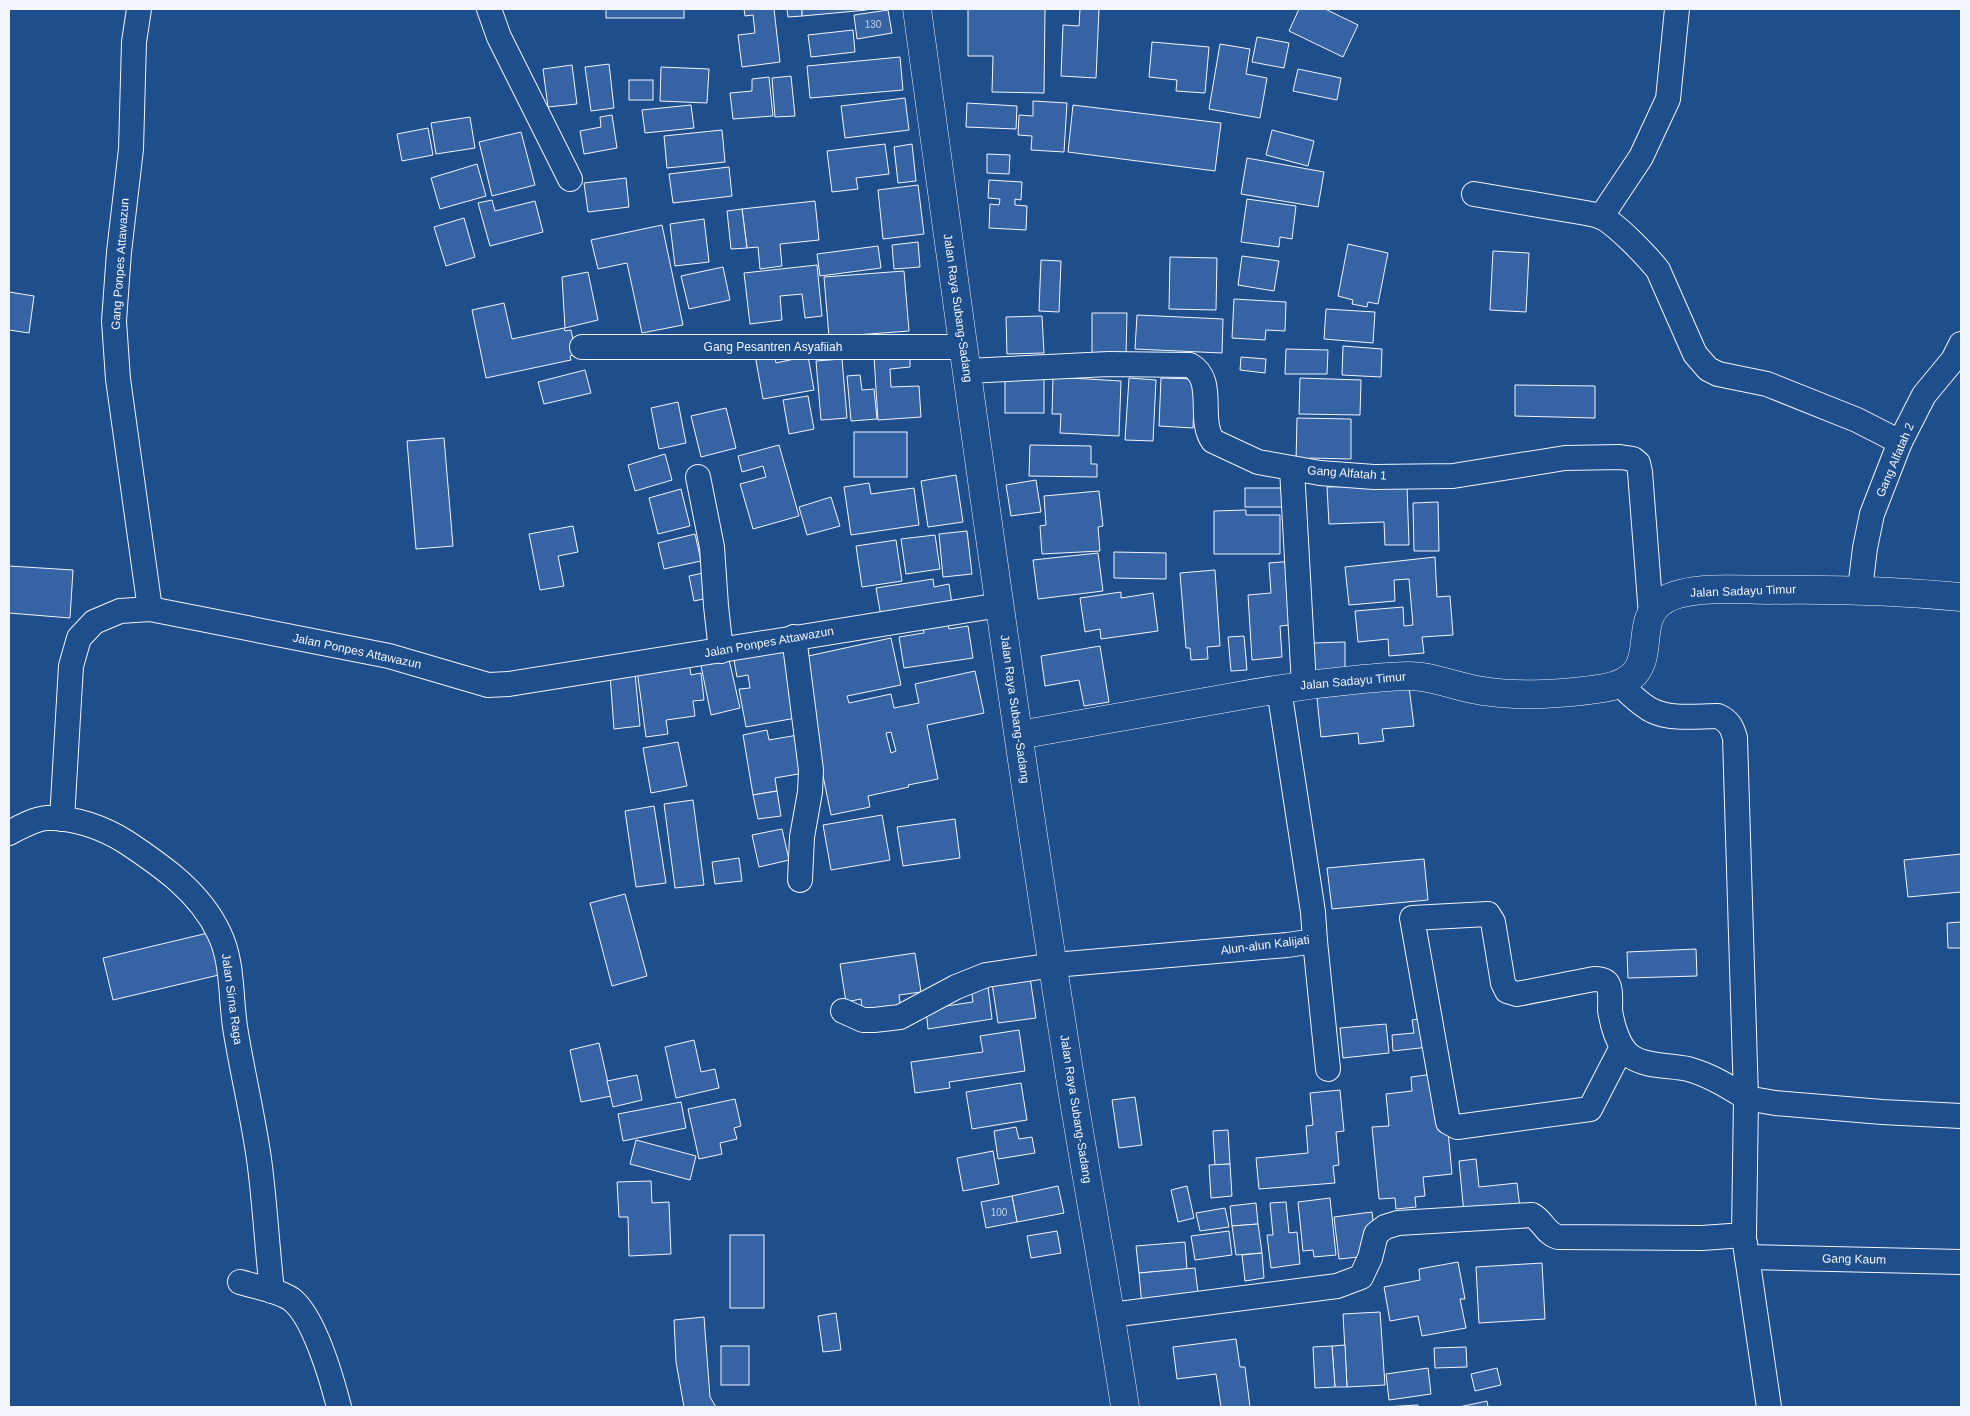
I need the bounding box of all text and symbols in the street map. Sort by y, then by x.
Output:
house number: 130 [865,19,882,30]
street label: Gang Ponpes Attawazun [108,198,132,330]
street label: Jalan Raya Subang-Sadang [941,233,975,383]
street label: Gang Pesantren Asyafiiah [704,340,842,354]
street label: Gang Alfatah 2 [1873,420,1917,499]
street label: Gang Alfatah 1 [1307,463,1387,483]
street label: Jalan Sadayu Timur [1690,582,1796,600]
street label: Jalan Ponpes Attawazun [703,624,835,660]
street label: Jalan Ponpes Attawazun [291,630,423,672]
street label: Jalan Raya Subang-Sadang [998,634,1032,784]
street label: Jalan Sadayu Timur [1300,669,1406,693]
street label: Alun-alun Kalijati [1220,933,1310,957]
street label: Jalan Sirna Raga [219,952,245,1046]
street label: Jalan Raya Subang-Sadang [1057,1034,1095,1184]
house number: 100 [991,1207,1008,1218]
street label: Gang Kaum [1822,1251,1886,1267]

